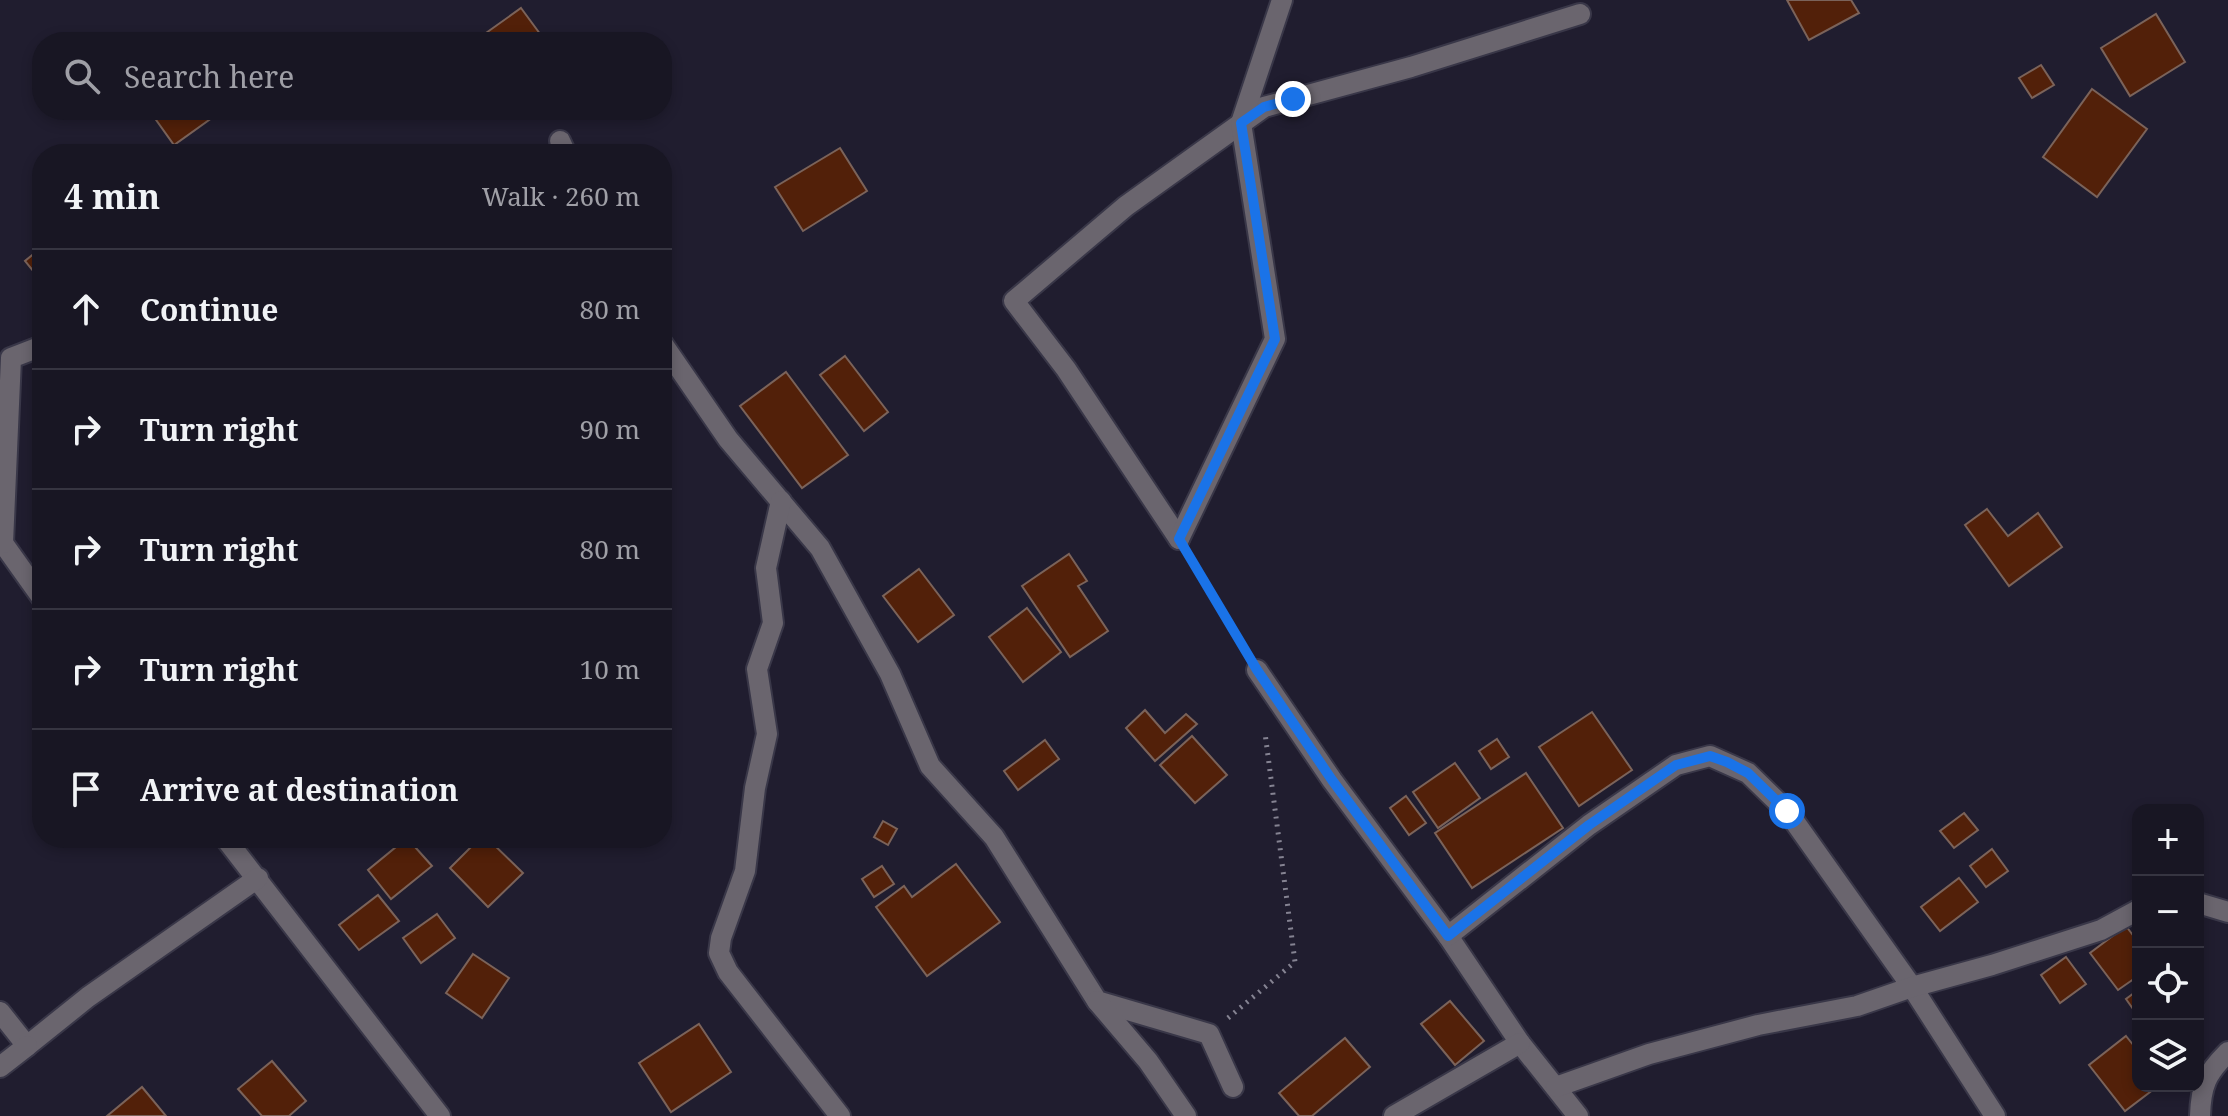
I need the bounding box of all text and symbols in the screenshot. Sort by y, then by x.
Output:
search box [32,32,672,120]
icon: search [60,54,104,98]
text: Search here [124,56,294,97]
route end [1275,81,1311,117]
text: 4 min [64,173,160,219]
text: Walk · 260 m [482,178,640,214]
icon: ahead [64,287,108,331]
text: Continue [140,289,278,330]
text: 80 m [580,291,640,327]
icon: right [64,407,108,451]
text: Turn right [140,409,298,450]
text: 90 m [580,411,640,447]
icon: right [64,527,108,571]
text: Turn right [140,529,298,570]
text: 80 m [580,531,640,567]
icon: right [64,647,108,691]
text: Turn right [140,649,298,690]
text: 10 m [580,651,640,687]
icon: arrive [64,767,108,811]
text: Arrive at destination [140,769,459,810]
route start [1769,793,1805,829]
map controls [2132,804,2204,1092]
button: + [2132,804,2204,876]
button: − [2132,876,2204,948]
button: locate [2132,948,2204,1020]
button: layers [2132,1020,2204,1092]

